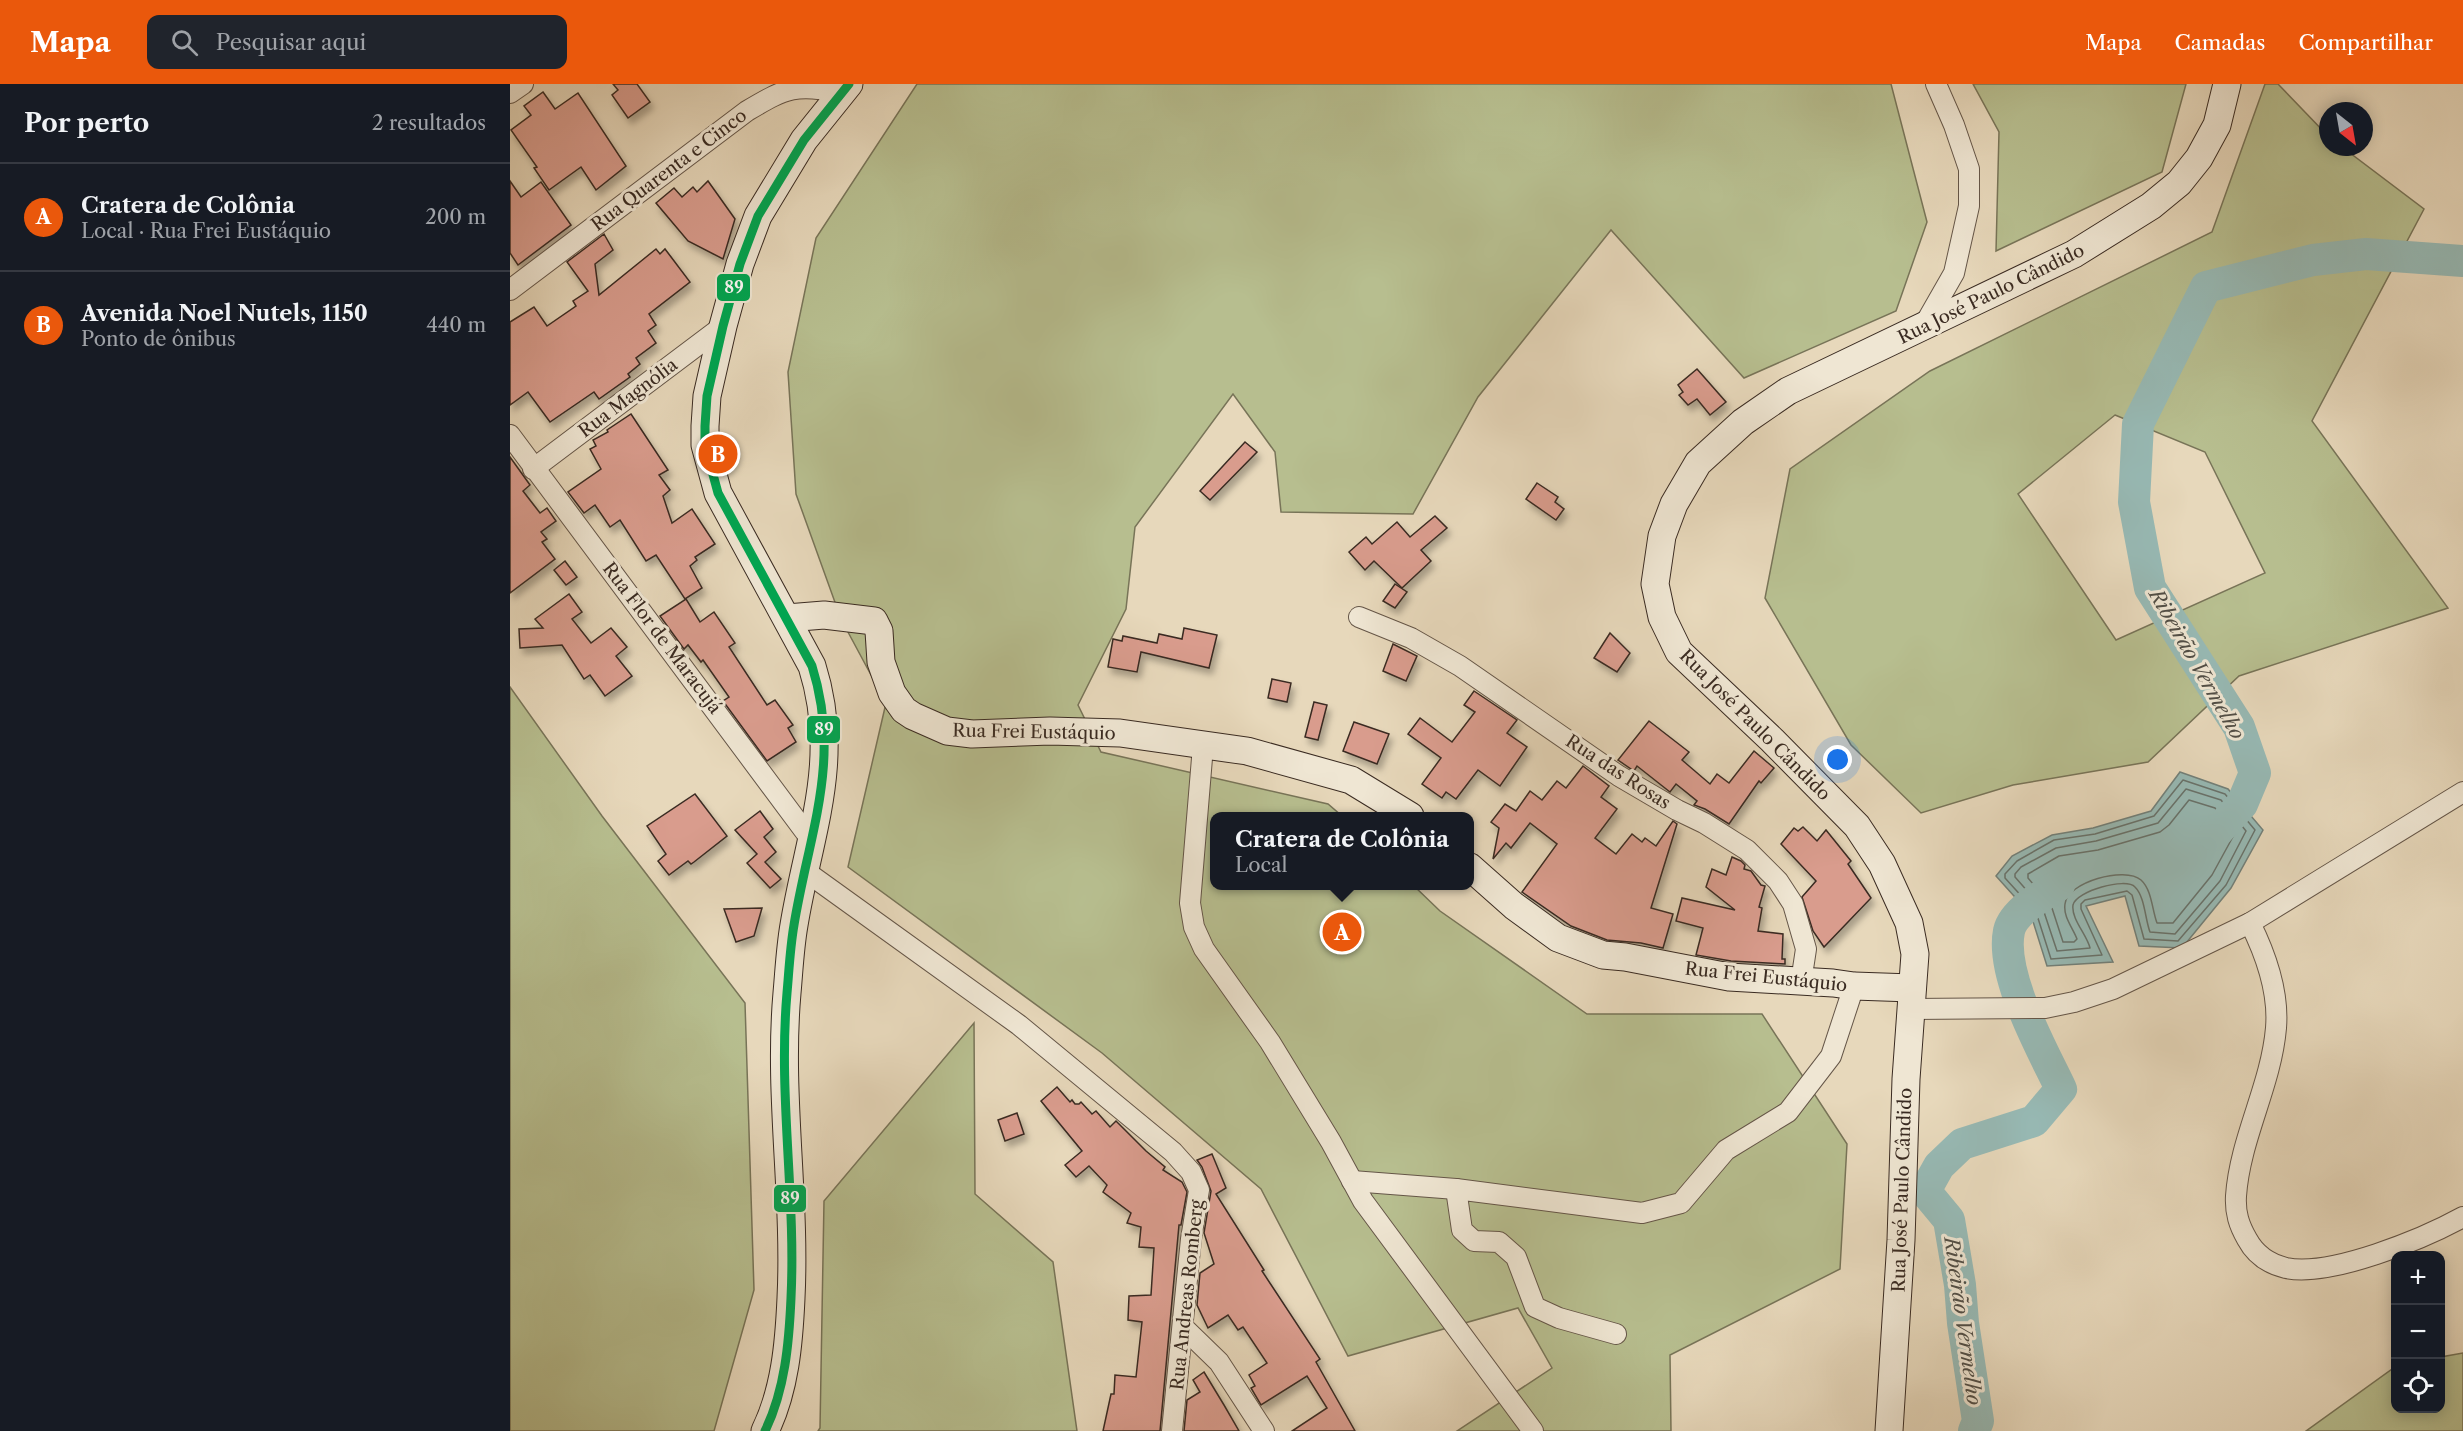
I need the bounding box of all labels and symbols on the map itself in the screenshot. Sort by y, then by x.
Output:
north arrow [2319,102,2373,156]
street label: Rua Quarenta e Cinco [587,104,751,236]
street label: Rua José Paulo Cândido [1894,239,2088,349]
line badge: 89 [716,273,751,302]
text: 89 [724,277,744,297]
street label: Rua Magnólia [574,353,682,442]
pin: B [698,432,738,476]
street label: Rua Flor de Maracujá [598,558,726,718]
water label: Ribeirão Vermelho [2143,583,2250,743]
street label: Rua José Paulo Cândido [1675,645,1835,805]
line badge: 89 [806,715,841,744]
text: 89 [814,719,834,739]
street label: Rua Frei Eustáquio [952,720,1116,744]
street label: Rua das Rosas [1561,730,1675,814]
your location [1823,745,1852,774]
pin: A [1322,910,1362,954]
street label: Rua Frei Eustáquio [1684,958,1848,996]
street label: Rua José Paulo Cândido [1887,1087,1917,1293]
line badge: 89 [773,1184,807,1213]
text: 89 [780,1188,800,1208]
street label: Rua Andreas Romberg [1166,1198,1208,1391]
water label: Ribeirão Vermelho [1939,1233,1987,1407]

